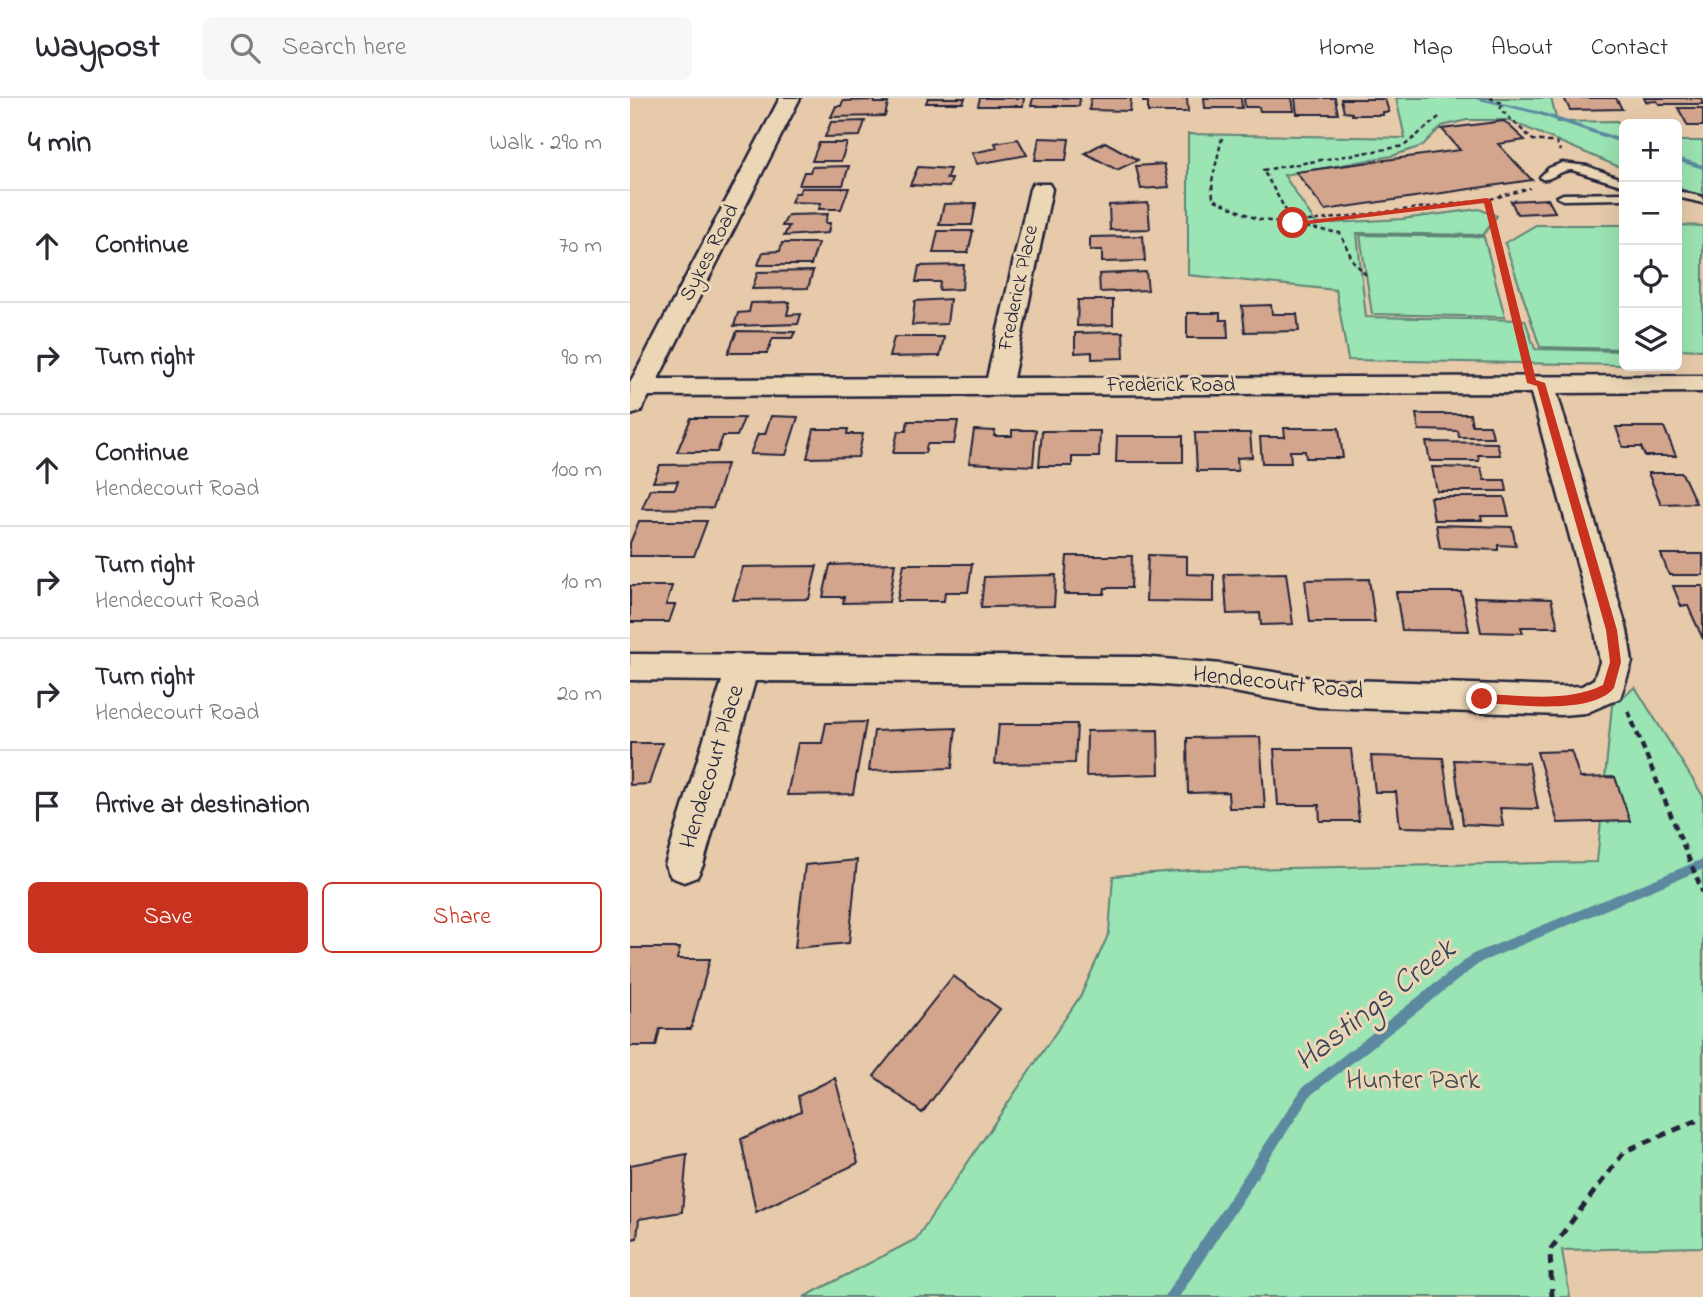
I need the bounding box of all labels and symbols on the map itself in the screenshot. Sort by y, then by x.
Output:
street label: Sykes Road [673,199,749,308]
route start [1277,207,1308,238]
street label: Frederick Place [991,222,1047,355]
street label: Frederick Road [1106,371,1236,401]
street label: Hendecourt Road [1191,658,1366,710]
street label: Hendecourt Place [671,680,755,853]
route end [1466,683,1497,714]
water label: Hastings Creek [1285,927,1468,1084]
park label: Hunter Park [1346,1061,1481,1102]

